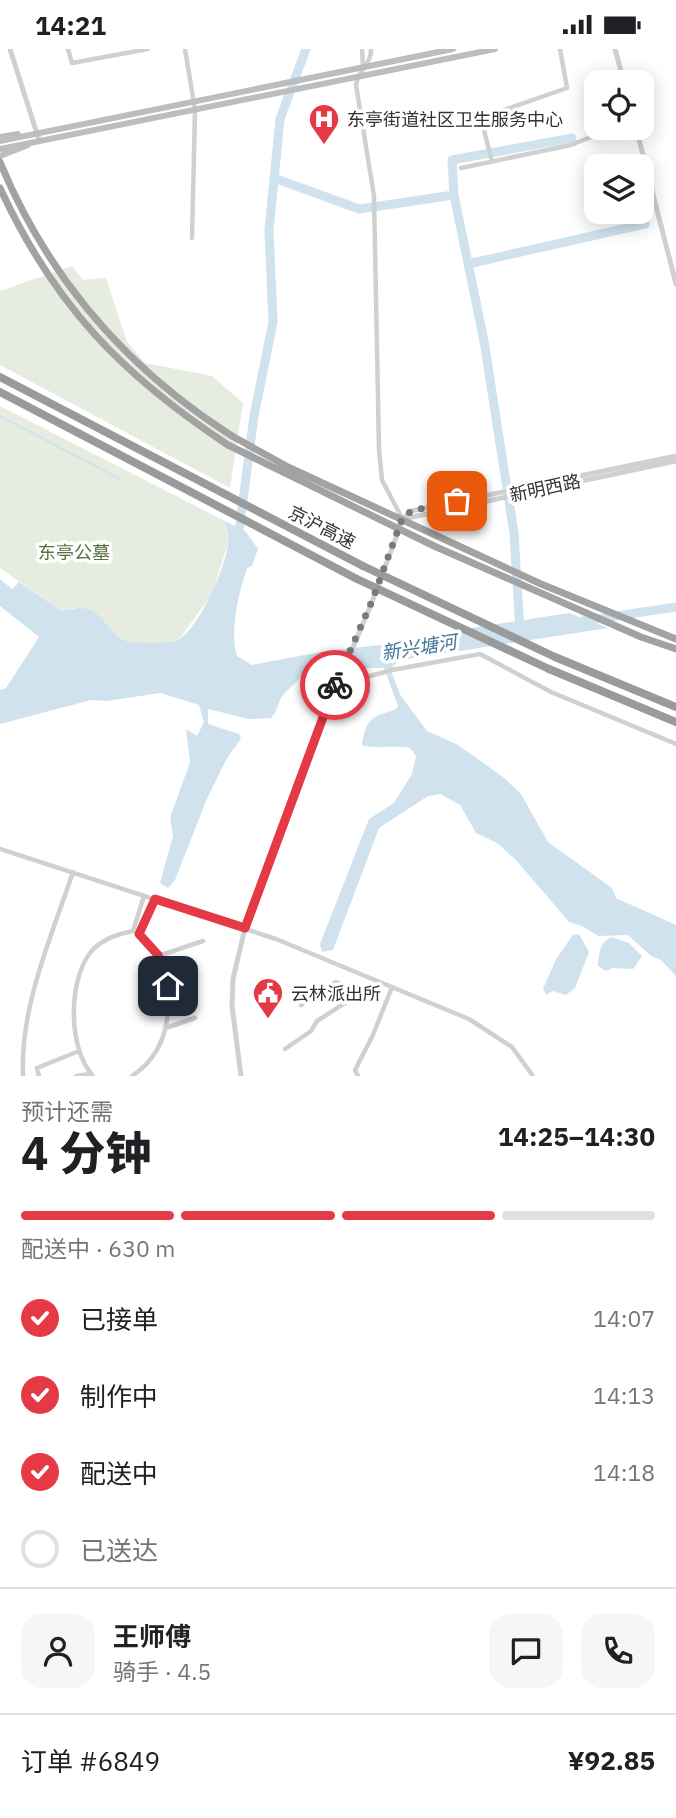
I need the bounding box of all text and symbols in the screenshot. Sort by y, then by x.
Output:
text: 14:21 [35,8,106,42]
map controls [584,70,654,224]
button: locate [584,70,654,140]
hospital icon: 东亭街道社区卫生服务中心 [307,102,341,146]
place label: 东亭街道社区卫生服务中心 [347,108,563,131]
button: layers [584,154,654,224]
street label: 新明西路 [507,469,583,507]
pin [427,471,487,531]
icon: bag [438,482,476,520]
street label: 京沪高速 [285,500,359,554]
park label: 东亭公墓 [38,541,110,564]
water label: 新兴塘河 [380,629,462,665]
courier [300,650,370,720]
icon: bike [316,666,354,704]
pin [138,956,198,1016]
icon: home [149,967,187,1005]
public building icon: 云林派出所 [251,976,285,1020]
place label: 云林派出所 [291,982,381,1005]
text: 预计还需 [21,1096,113,1126]
text: 14:25–14:30 [498,1119,655,1153]
text: 4 分钟 [21,1123,151,1183]
text: 配送中 · 630 m [21,1233,175,1263]
icon: check [21,1299,59,1337]
text: 已接单 [80,1302,158,1336]
text: 14:07 [593,1303,655,1333]
icon: check [21,1376,59,1414]
text: 制作中 [80,1379,158,1413]
text: 14:13 [593,1380,655,1410]
icon: check [21,1453,59,1491]
text: 配送中 [80,1456,158,1490]
text: 14:18 [593,1457,655,1487]
text: 已送达 [80,1533,158,1567]
button: person [21,1614,95,1688]
button: chat [489,1614,563,1688]
button: phone [581,1614,655,1688]
text: 王师傅 [113,1619,191,1653]
text: 骑手 · 4.5 [113,1656,211,1686]
text: ¥92.85 [568,1743,655,1777]
text: 订单 #6849 [21,1744,160,1778]

